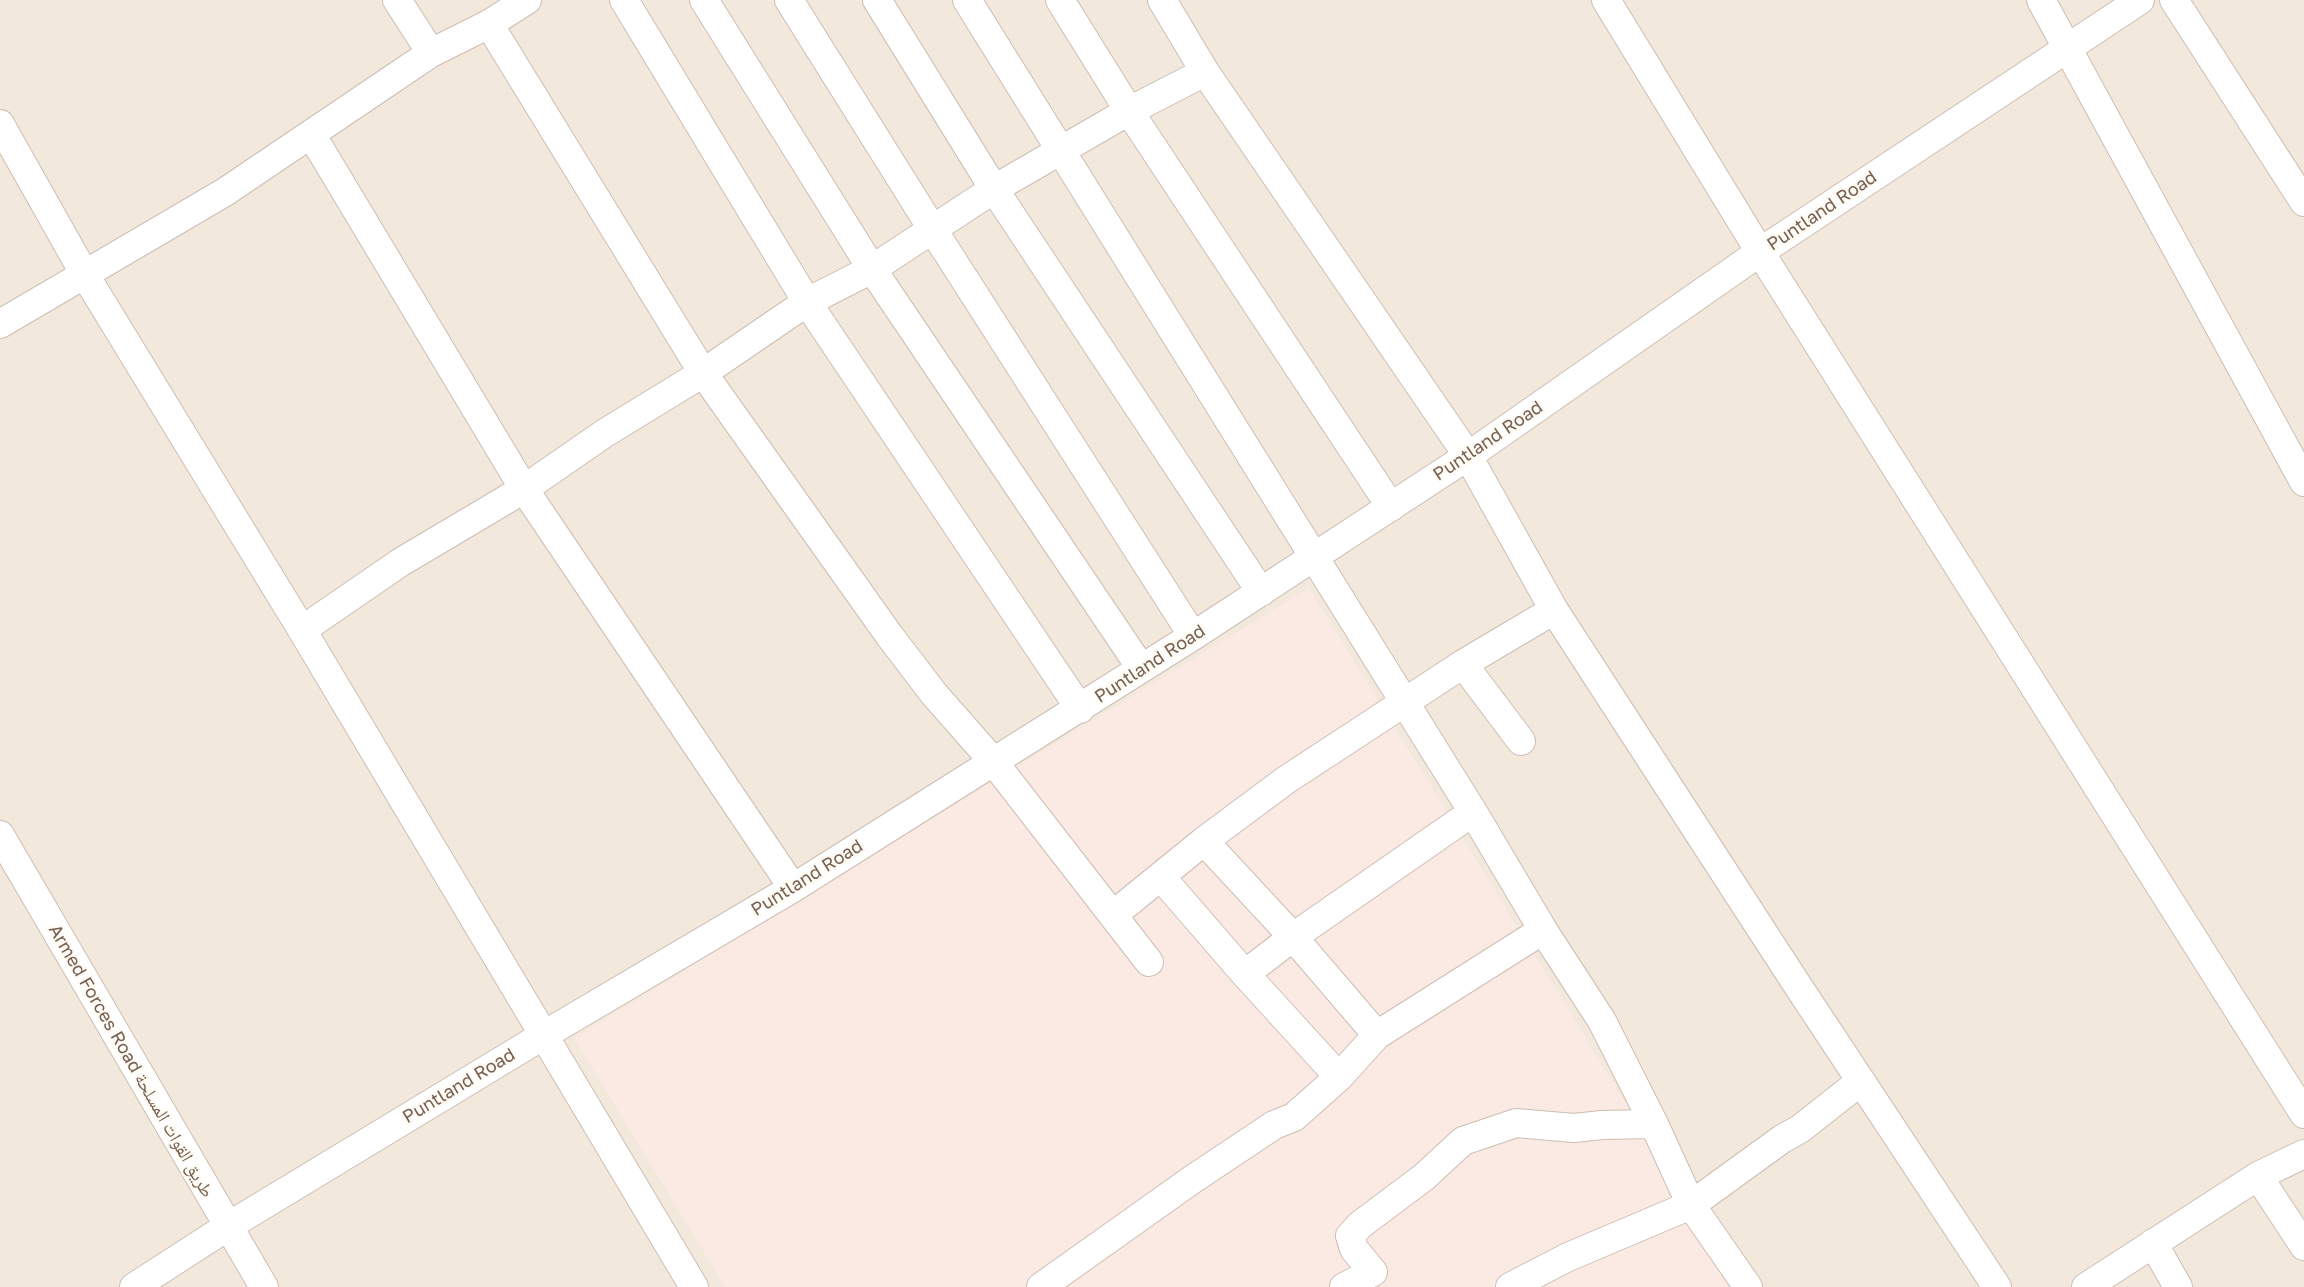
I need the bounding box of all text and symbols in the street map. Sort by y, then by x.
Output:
street label: Puntland Road [1763,166,1881,256]
street label: Puntland Road [1429,396,1547,486]
street label: Puntland Road [1091,620,1209,708]
street label: Puntland Road [747,835,867,921]
street label: Armed Forces Road طريق القوات المسلحة [44,921,218,1201]
street label: Puntland Road [399,1044,519,1128]

